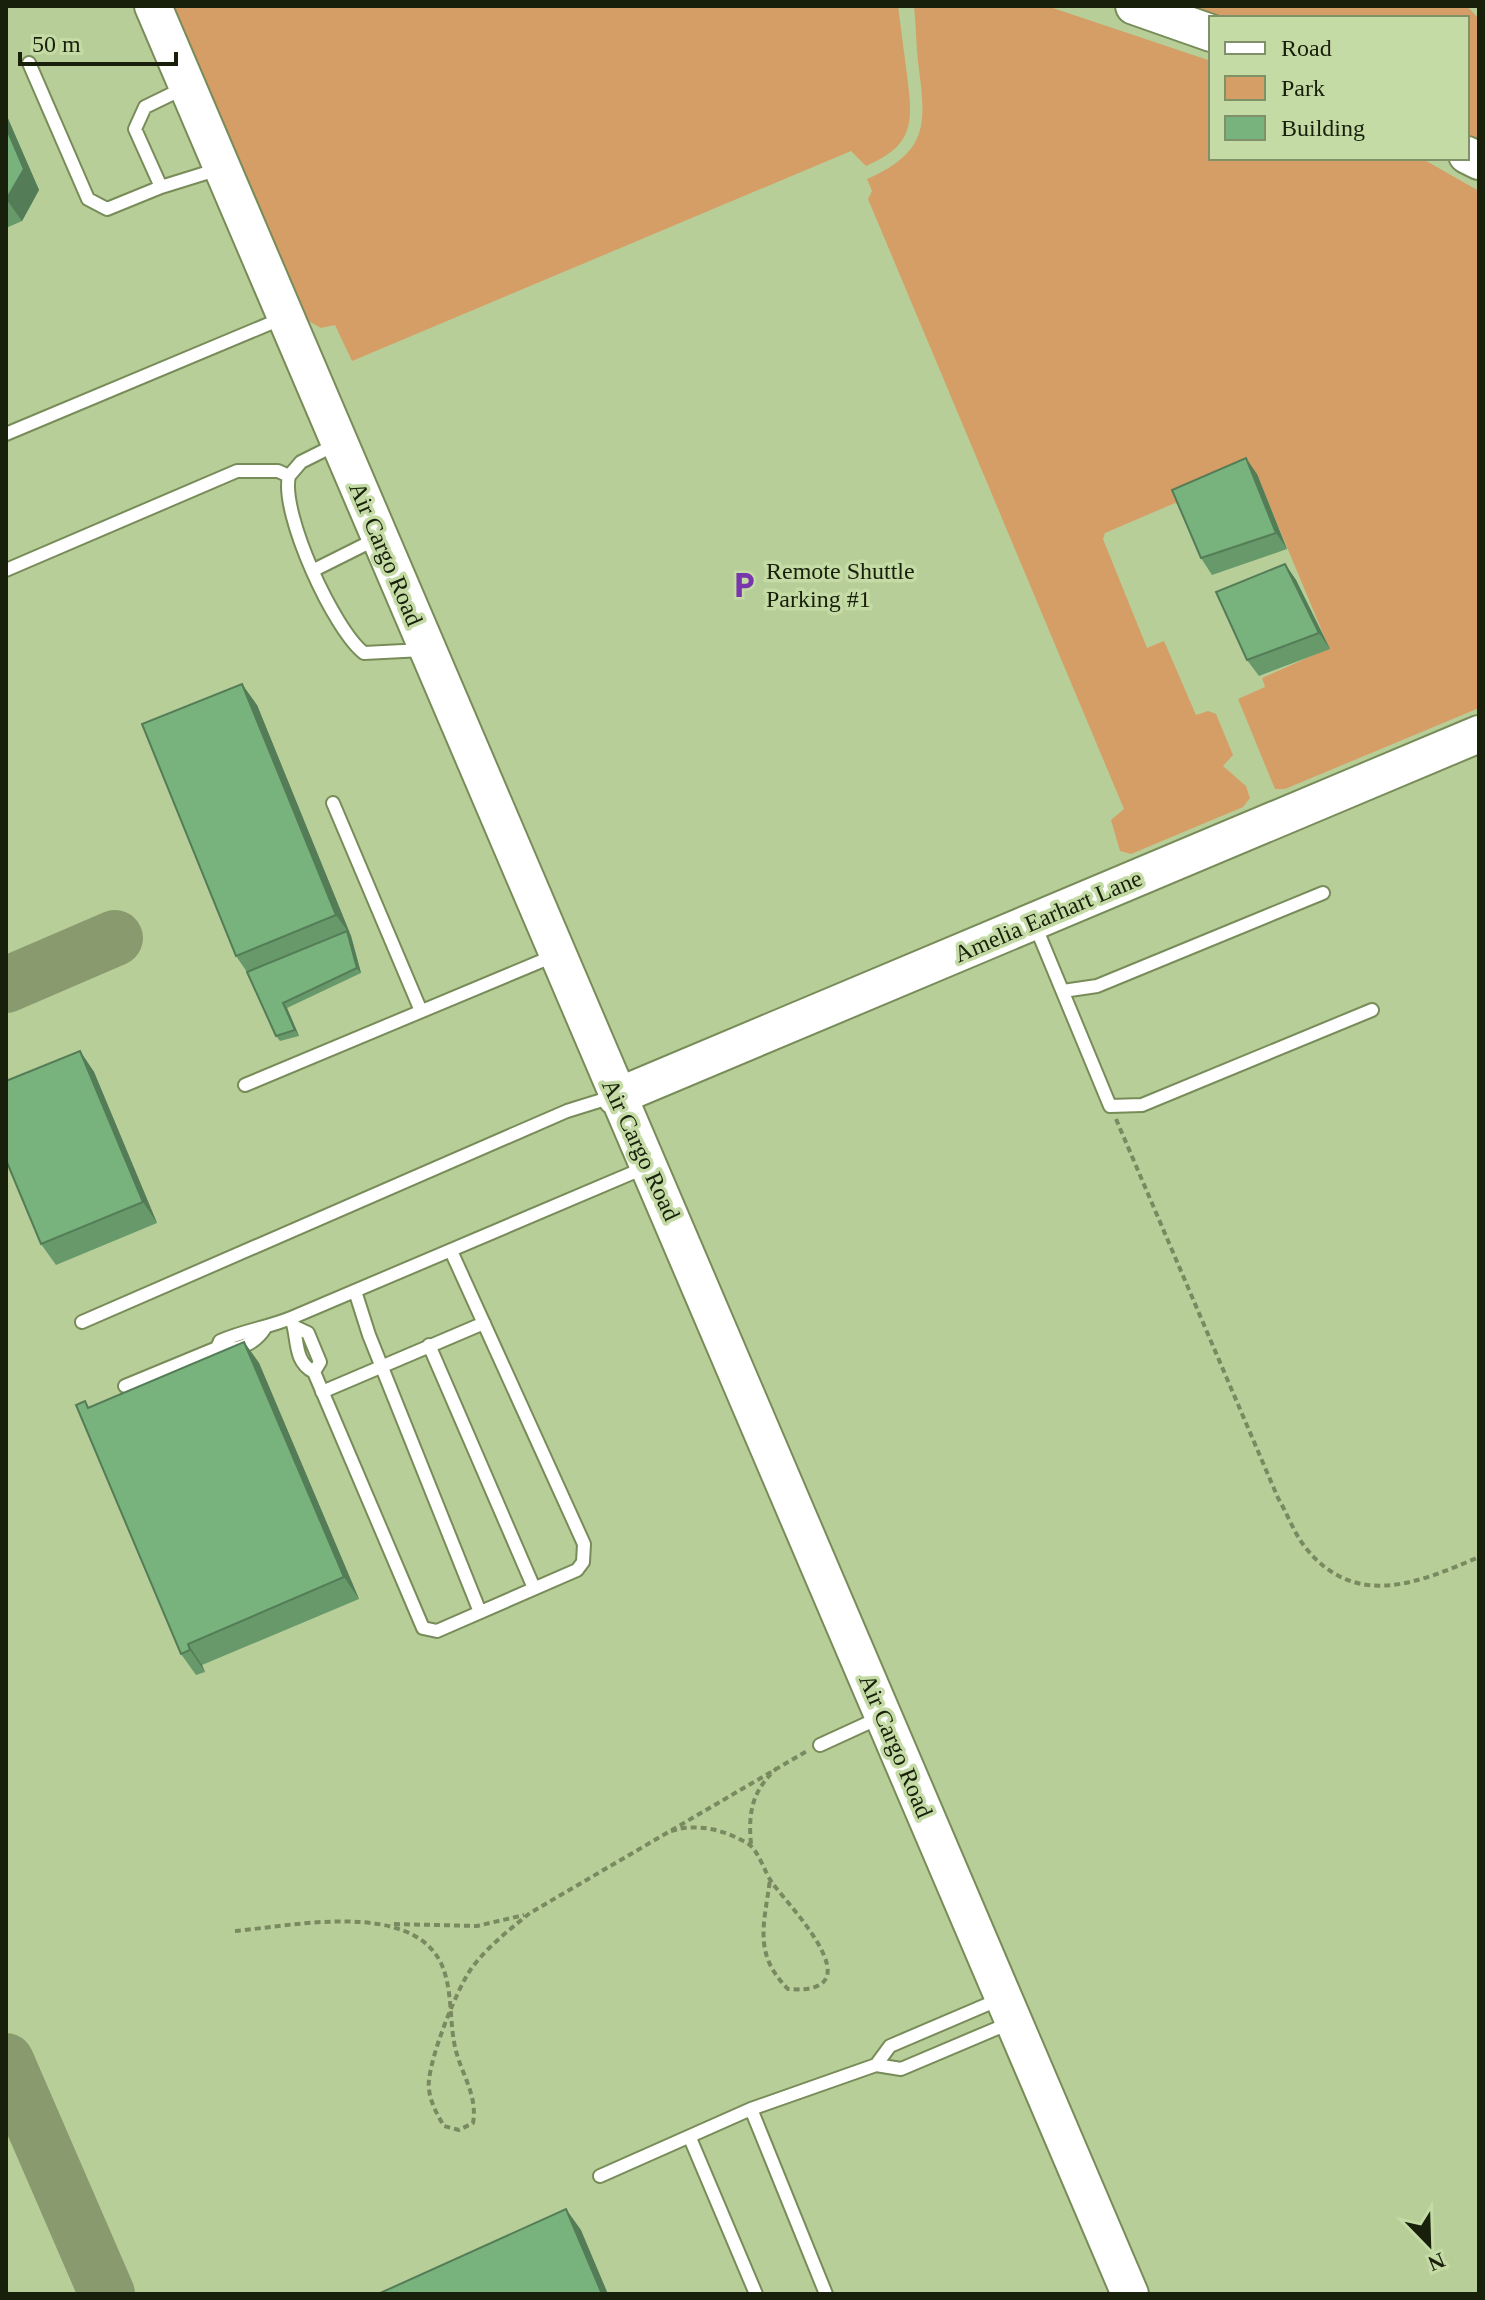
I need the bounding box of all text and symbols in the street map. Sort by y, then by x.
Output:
scale bar [20,16,176,66]
legend [1209,16,1469,160]
text: 50 m [32,31,81,57]
text: Road [1281,35,1332,61]
text: Park [1281,75,1325,101]
text: Building [1281,115,1365,141]
street label: Air Cargo Road [344,479,428,629]
place label: Remote Shuttle Parking #1 [766,558,915,612]
parking icon: Remote Shuttle Parking #1 [729,570,759,600]
street label: Amelia Earhart Lane [950,865,1146,967]
street label: Air Cargo Road [597,1075,685,1225]
street label: Air Cargo Road [854,1671,938,1821]
north arrow [1389,2204,1469,2284]
text: N [1424,2247,1449,2277]

